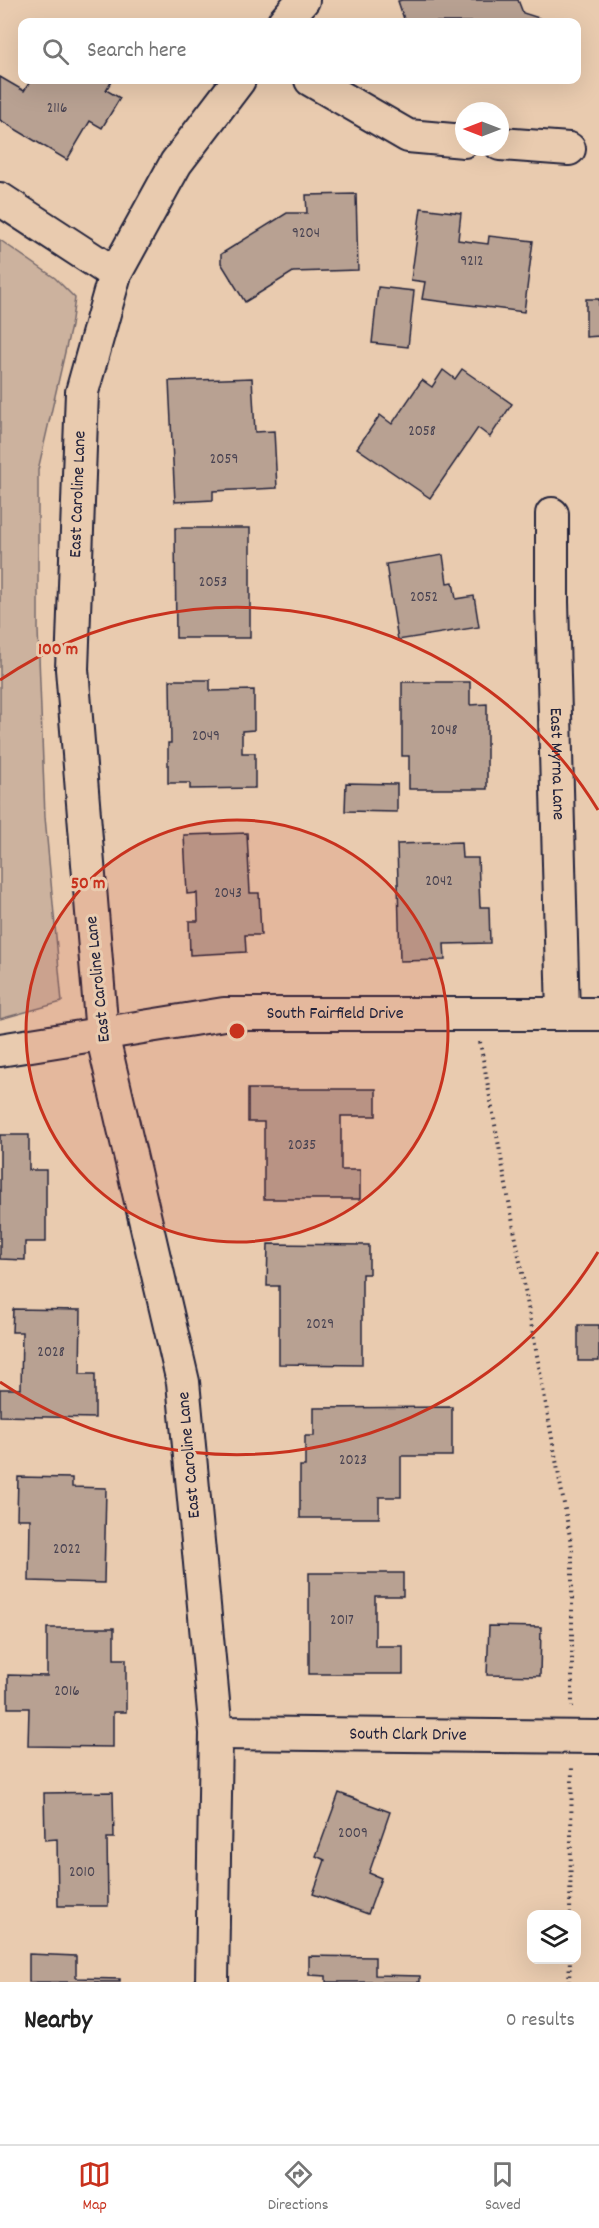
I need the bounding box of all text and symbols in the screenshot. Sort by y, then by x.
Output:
search box [18,18,581,84]
icon: search [39,35,72,68]
text: Search here [87,36,186,67]
house number: 2116 [47,98,67,120]
north arrow [455,102,509,156]
house number: 9204 [292,223,320,245]
house number: 9212 [460,251,484,273]
house number: 2058 [408,421,436,443]
street label: East Caroline Lane [64,430,93,558]
house number: 2059 [210,449,238,471]
house number: 2053 [199,572,227,594]
house number: 2052 [410,587,438,609]
text: 100 m [38,638,78,663]
street label: East Myrna Lane [542,707,570,821]
house number: 2048 [431,720,457,742]
house number: 2049 [192,726,220,748]
house number: 2042 [425,871,453,893]
text: 50 m [71,872,105,897]
house number: 2043 [214,883,242,905]
street label: East Caroline Lane [80,914,118,1043]
street label: South Fairfield Drive [267,1002,404,1027]
centre of rings [227,1021,247,1041]
house number: 2035 [288,1135,316,1157]
house number: 2029 [306,1314,334,1336]
house number: 2028 [37,1342,65,1364]
street label: East Caroline Lane [172,1391,208,1519]
house number: 2023 [339,1450,367,1472]
house number: 2022 [53,1539,81,1561]
house number: 2017 [330,1610,354,1632]
house number: 2016 [54,1681,80,1703]
street label: South Clark Drive [349,1722,467,1748]
house number: 2009 [338,1823,368,1845]
house number: 2010 [69,1862,95,1884]
map controls [527,1910,581,1964]
button: layers [527,1910,581,1964]
text: Nearby [24,2003,92,2040]
text: 0 results [506,2007,575,2035]
tab: Map [78,2158,111,2217]
tab: Directions [268,2158,328,2217]
tab: Saved [485,2158,521,2217]

